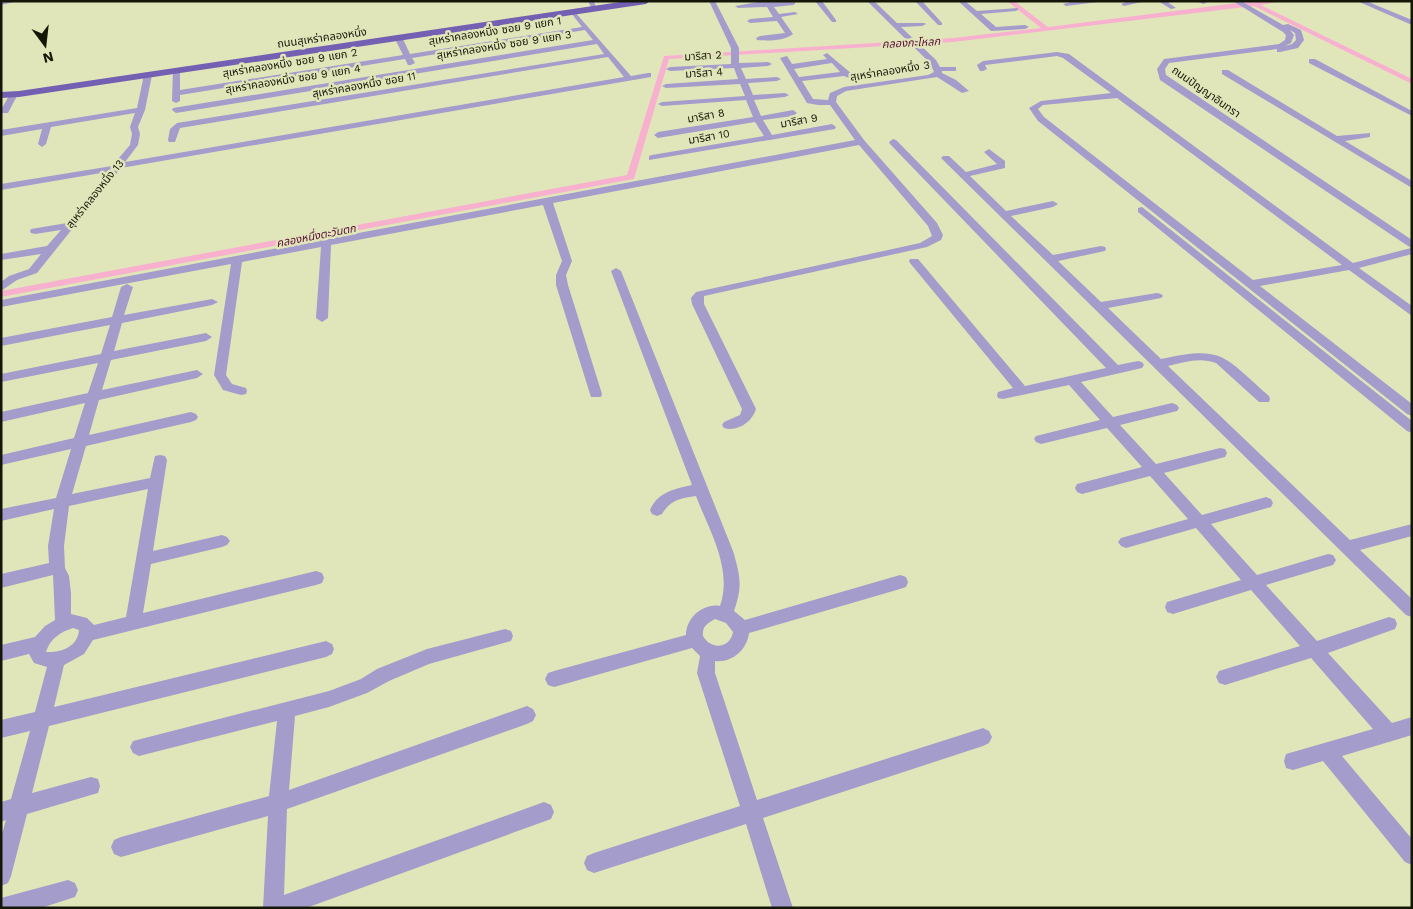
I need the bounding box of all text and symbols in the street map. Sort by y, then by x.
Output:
street label: สุเหร่าคลองหนึ่ง ซอย 9 แยก 1 [427,12,562,48]
north arrow [20,20,70,70]
street label: ถนนสุเหร่าคลองหนึ่ง [276,23,368,51]
street label: สุเหร่าคลองหนึ่ง ซอย 9 แยก 3 [435,26,572,62]
water label: คลองกะโหลก [882,35,941,51]
street label: สุเหร่าคลองหนึ่ง ซอย 9 แยก 2 [221,44,358,80]
text: N [41,48,55,67]
street label: มาริสา 2 [684,49,722,63]
street label: สุเหร่าคลองหนึ่ง 3 [849,56,931,84]
street label: สุเหร่าคลองหนึ่ง ซอย 9 แยก 4 [224,60,362,96]
street label: ถนนปัญญาอินทรา [1169,63,1243,121]
street label: มาริสา 4 [685,65,724,81]
street label: สุเหร่าคลองหนึ่ง ซอย 11 [311,68,417,101]
street label: มาริสา 8 [686,106,726,126]
street label: มาริสา 9 [779,111,819,131]
street label: มาริสา 10 [687,127,731,147]
street label: สุเหร่าคลองหนึ่ง 13 [62,156,127,231]
water label: คลองหนึ่งตะวันตก [275,220,357,250]

